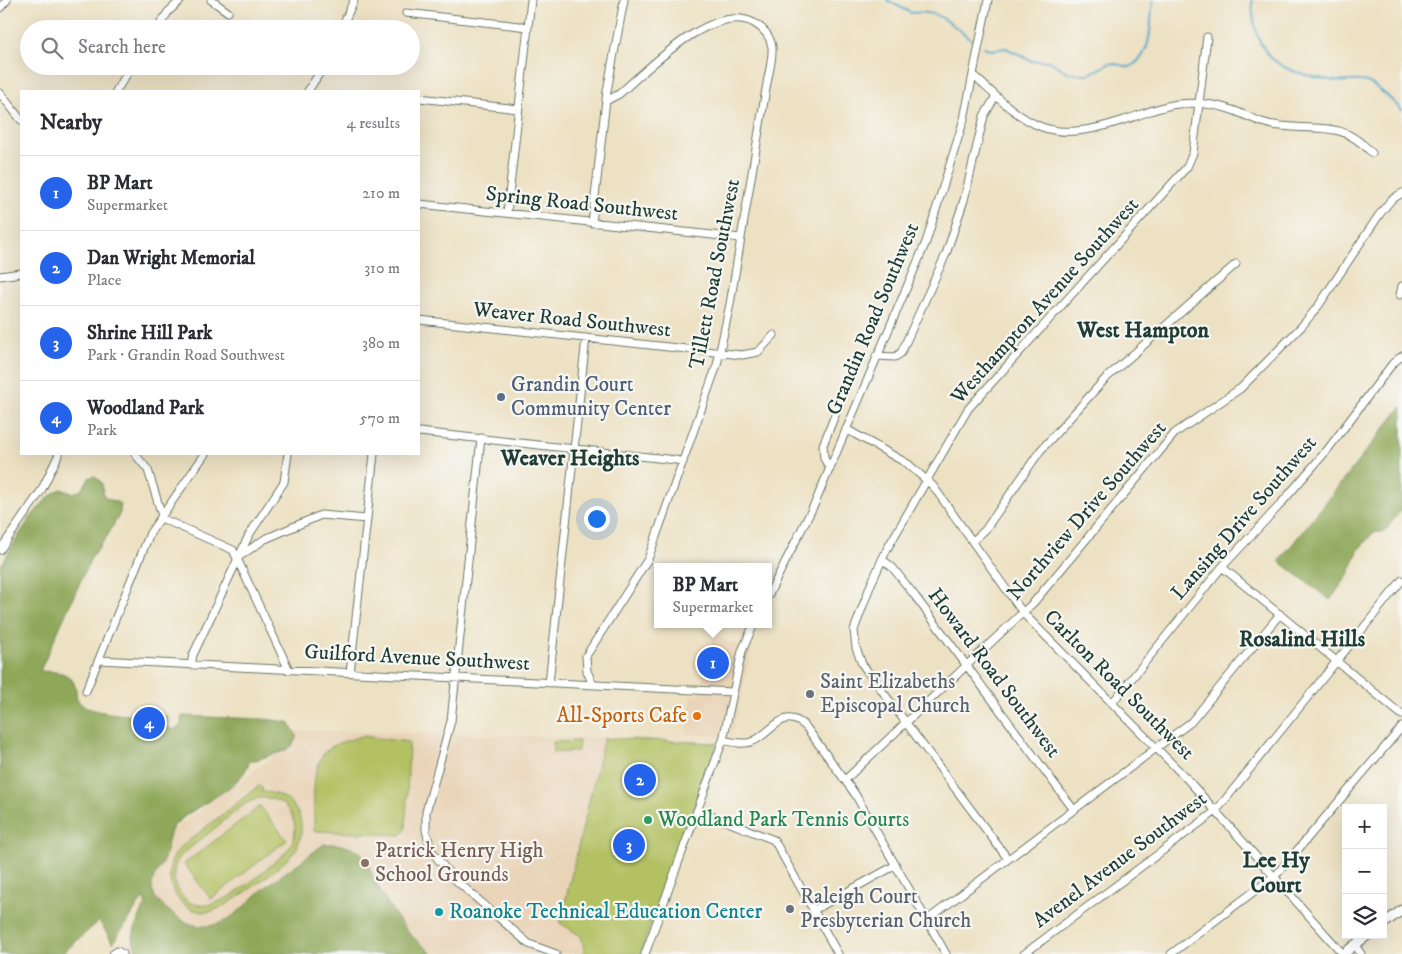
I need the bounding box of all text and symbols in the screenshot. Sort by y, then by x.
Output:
search box [20,20,420,75]
icon: search [38,34,66,62]
text: Search here [78,36,166,59]
text: Nearby [40,110,102,136]
text: 4 results [347,113,400,133]
text: BP Mart [87,172,153,195]
street label: Tillett Road Southwest [684,176,746,371]
street label: Spring Road Southwest [485,181,680,227]
text: 1 [53,183,59,203]
text: 210 m [362,183,400,203]
street label: Westhampton Avenue Southwest [945,192,1145,410]
text: Supermarket [87,195,168,215]
street label: Grandin Road Southwest [821,219,925,419]
text: Dan Wright Memorial [87,247,255,270]
text: 2 [52,258,60,278]
text: 310 m [364,258,400,278]
text: Place [87,270,121,290]
street label: Weaver Road Southwest [471,297,672,343]
district label: West Hampton [1076,317,1209,344]
text: Shrine Hill Park [87,322,213,345]
text: 3 [53,333,59,353]
text: 380 m [362,333,400,353]
text: Park · Grandin Road Southwest [87,345,285,365]
place label: Grandin Court Community Center [511,372,671,422]
marker: Grandin Court Community Center [495,391,507,403]
text: Woodland Park [87,397,204,420]
text: 4 [51,408,61,428]
text: 570 m [360,408,400,428]
street label: Northview Drive Southwest [1002,416,1172,606]
text: Park [87,420,117,440]
street label: Lansing Drive Southwest [1166,430,1323,605]
district label: Weaver Heights [500,445,640,472]
your location [584,506,610,532]
popup [654,563,772,628]
text: BP Mart [673,574,738,597]
street label: Howard Road Southwest [922,583,1066,763]
text: Supermarket [673,597,753,617]
street label: Carlton Road Southwest [1038,604,1200,766]
district label: Rosalind Hills [1239,626,1366,653]
street label: Guilford Avenue Southwest [304,639,531,677]
pin: 1 [697,644,729,682]
place label: Saint Elizabeths Episcopal Church [820,669,970,719]
marker: Saint Elizabeths Episcopal Church [804,688,816,700]
place label: All-Sports Cafe [557,703,687,729]
pin: 4 [133,704,165,742]
marker: All-Sports Cafe [691,710,703,722]
pin: 2 [624,761,656,799]
street label: Avenel Avenue Southwest [1028,786,1212,934]
map controls [1342,804,1387,939]
button: + [1342,804,1387,849]
place label: Woodland Park Tennis Courts [657,807,909,833]
marker: Woodland Park Tennis Courts [642,814,654,826]
pin: 3 [613,826,645,864]
place label: Patrick Henry High School Grounds [375,838,544,888]
district label: Lee Hy Court [1242,847,1310,899]
button: − [1342,849,1387,894]
marker: Patrick Henry High School Grounds [359,857,371,869]
place label: Raleigh Court Presbyterian Church [800,884,971,934]
button: layers [1342,894,1387,939]
place label: Roanoke Technical Education Center [449,899,762,925]
marker: Raleigh Court Presbyterian Church [784,903,796,915]
marker: Roanoke Technical Education Center [433,906,445,918]

